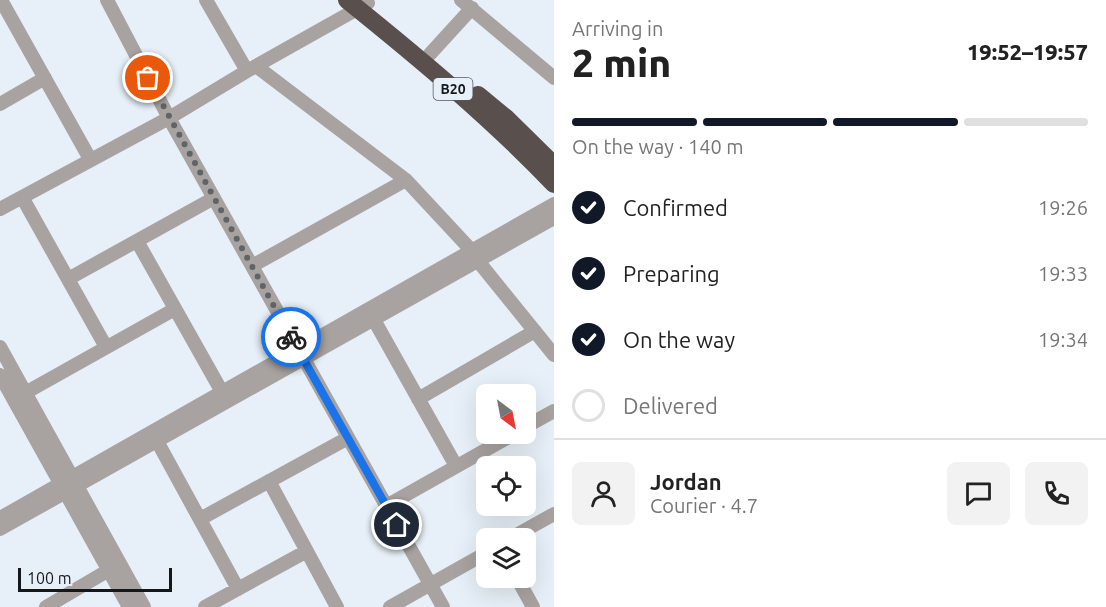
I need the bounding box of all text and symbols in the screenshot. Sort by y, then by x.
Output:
text: Arriving in [572,17,663,40]
text: 19:52–19:57 [967,39,1088,64]
text: 2 min [572,41,671,84]
pin [122,52,173,103]
icon: bag [131,61,164,94]
road number: B20 [434,78,472,100]
text: On the way · 140 m [572,135,744,158]
icon: check [572,191,605,224]
text: Confirmed [623,195,728,220]
text: 19:26 [1038,196,1088,219]
icon: check [572,257,605,290]
text: Preparing [623,261,720,286]
text: 19:33 [1038,262,1088,285]
courier [261,307,321,367]
icon: bike [275,321,308,354]
icon: check [572,323,605,356]
text: On the way [623,327,735,352]
text: 19:34 [1038,328,1088,351]
north arrow [476,384,536,444]
map controls [476,384,536,588]
text: Delivered [623,393,718,418]
button: locate [476,456,536,516]
button: person [572,462,635,525]
button: chat [947,462,1010,525]
button: phone [1025,462,1088,525]
text: Jordan [650,469,722,494]
text: Courier · 4.7 [650,494,758,517]
pin [371,499,422,550]
icon: home [380,508,413,541]
button: layers [476,528,536,588]
scale bar [18,565,172,592]
text: 100 m [27,569,72,587]

